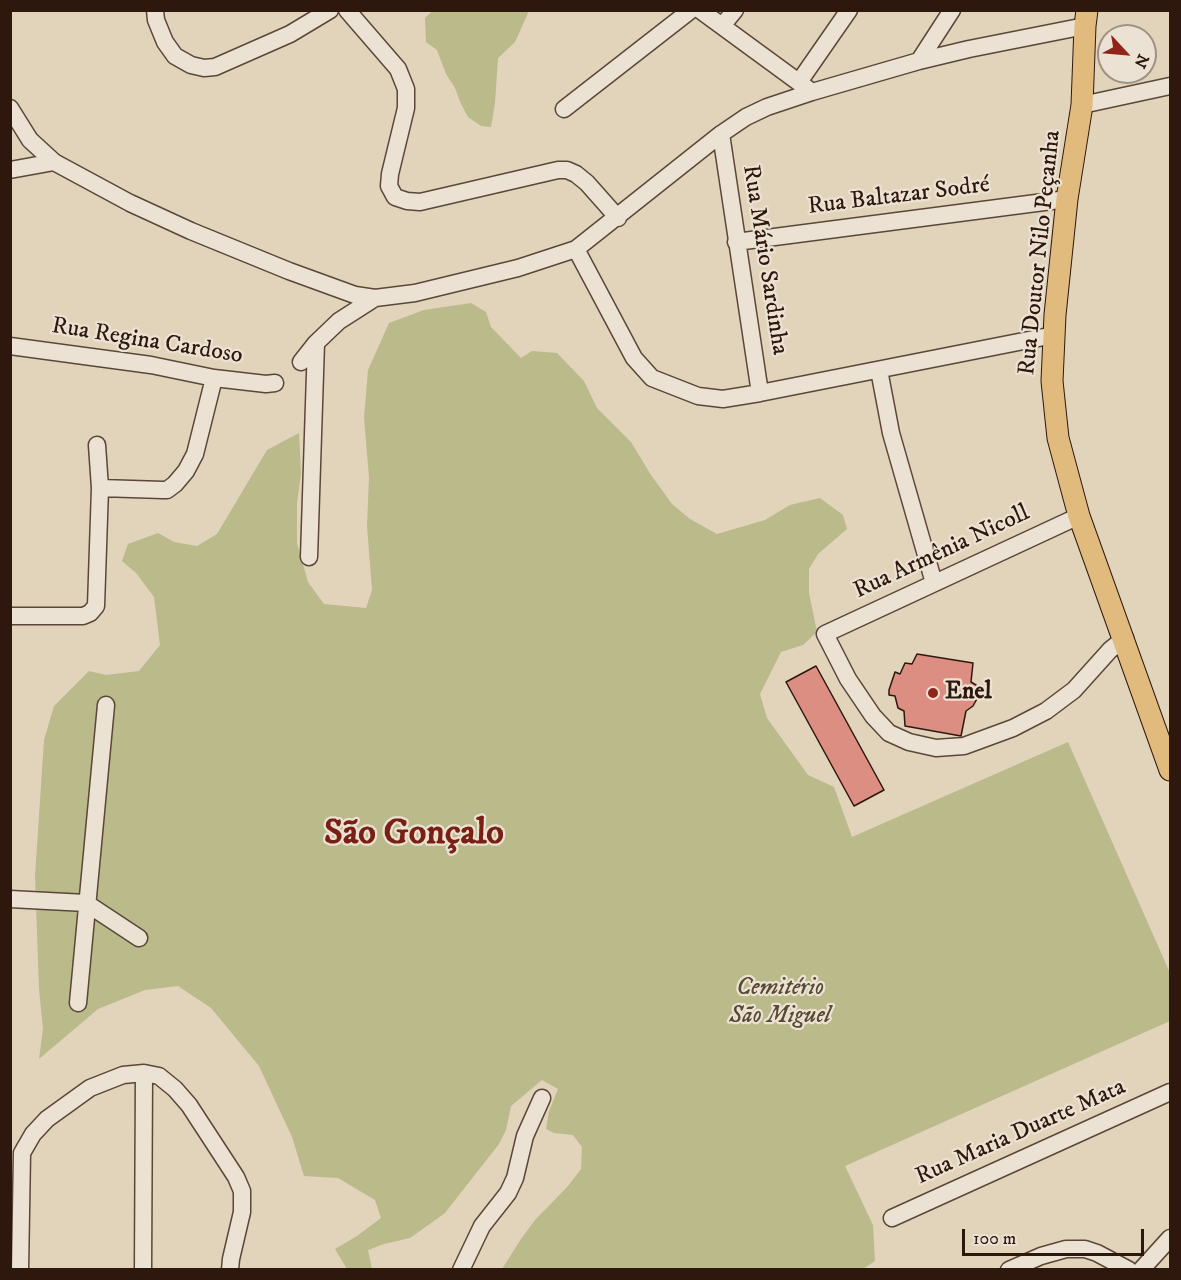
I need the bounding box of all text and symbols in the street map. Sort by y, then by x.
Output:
north arrow [1097,24,1157,84]
text: N [1130,51,1153,71]
street label: Rua Doutor Nilo Peçanha [1014,129,1068,377]
street label: Rua Mário Sardinha [735,163,793,357]
street label: Rua Baltazar Sodré [806,172,992,222]
street label: Rua Regina Cardoso [50,313,244,371]
street label: Rua Armênia Nicoll [850,500,1034,606]
place label: Enel [945,679,992,707]
marker: Enel [926,686,940,700]
district label: São Gonçalo [324,814,504,858]
park label: Cemitério São Miguel [729,975,831,1031]
street label: Rua Maria Duarte Mata [912,1074,1130,1192]
scale bar [965,1217,1146,1255]
text: 100 m [973,1228,1016,1250]

